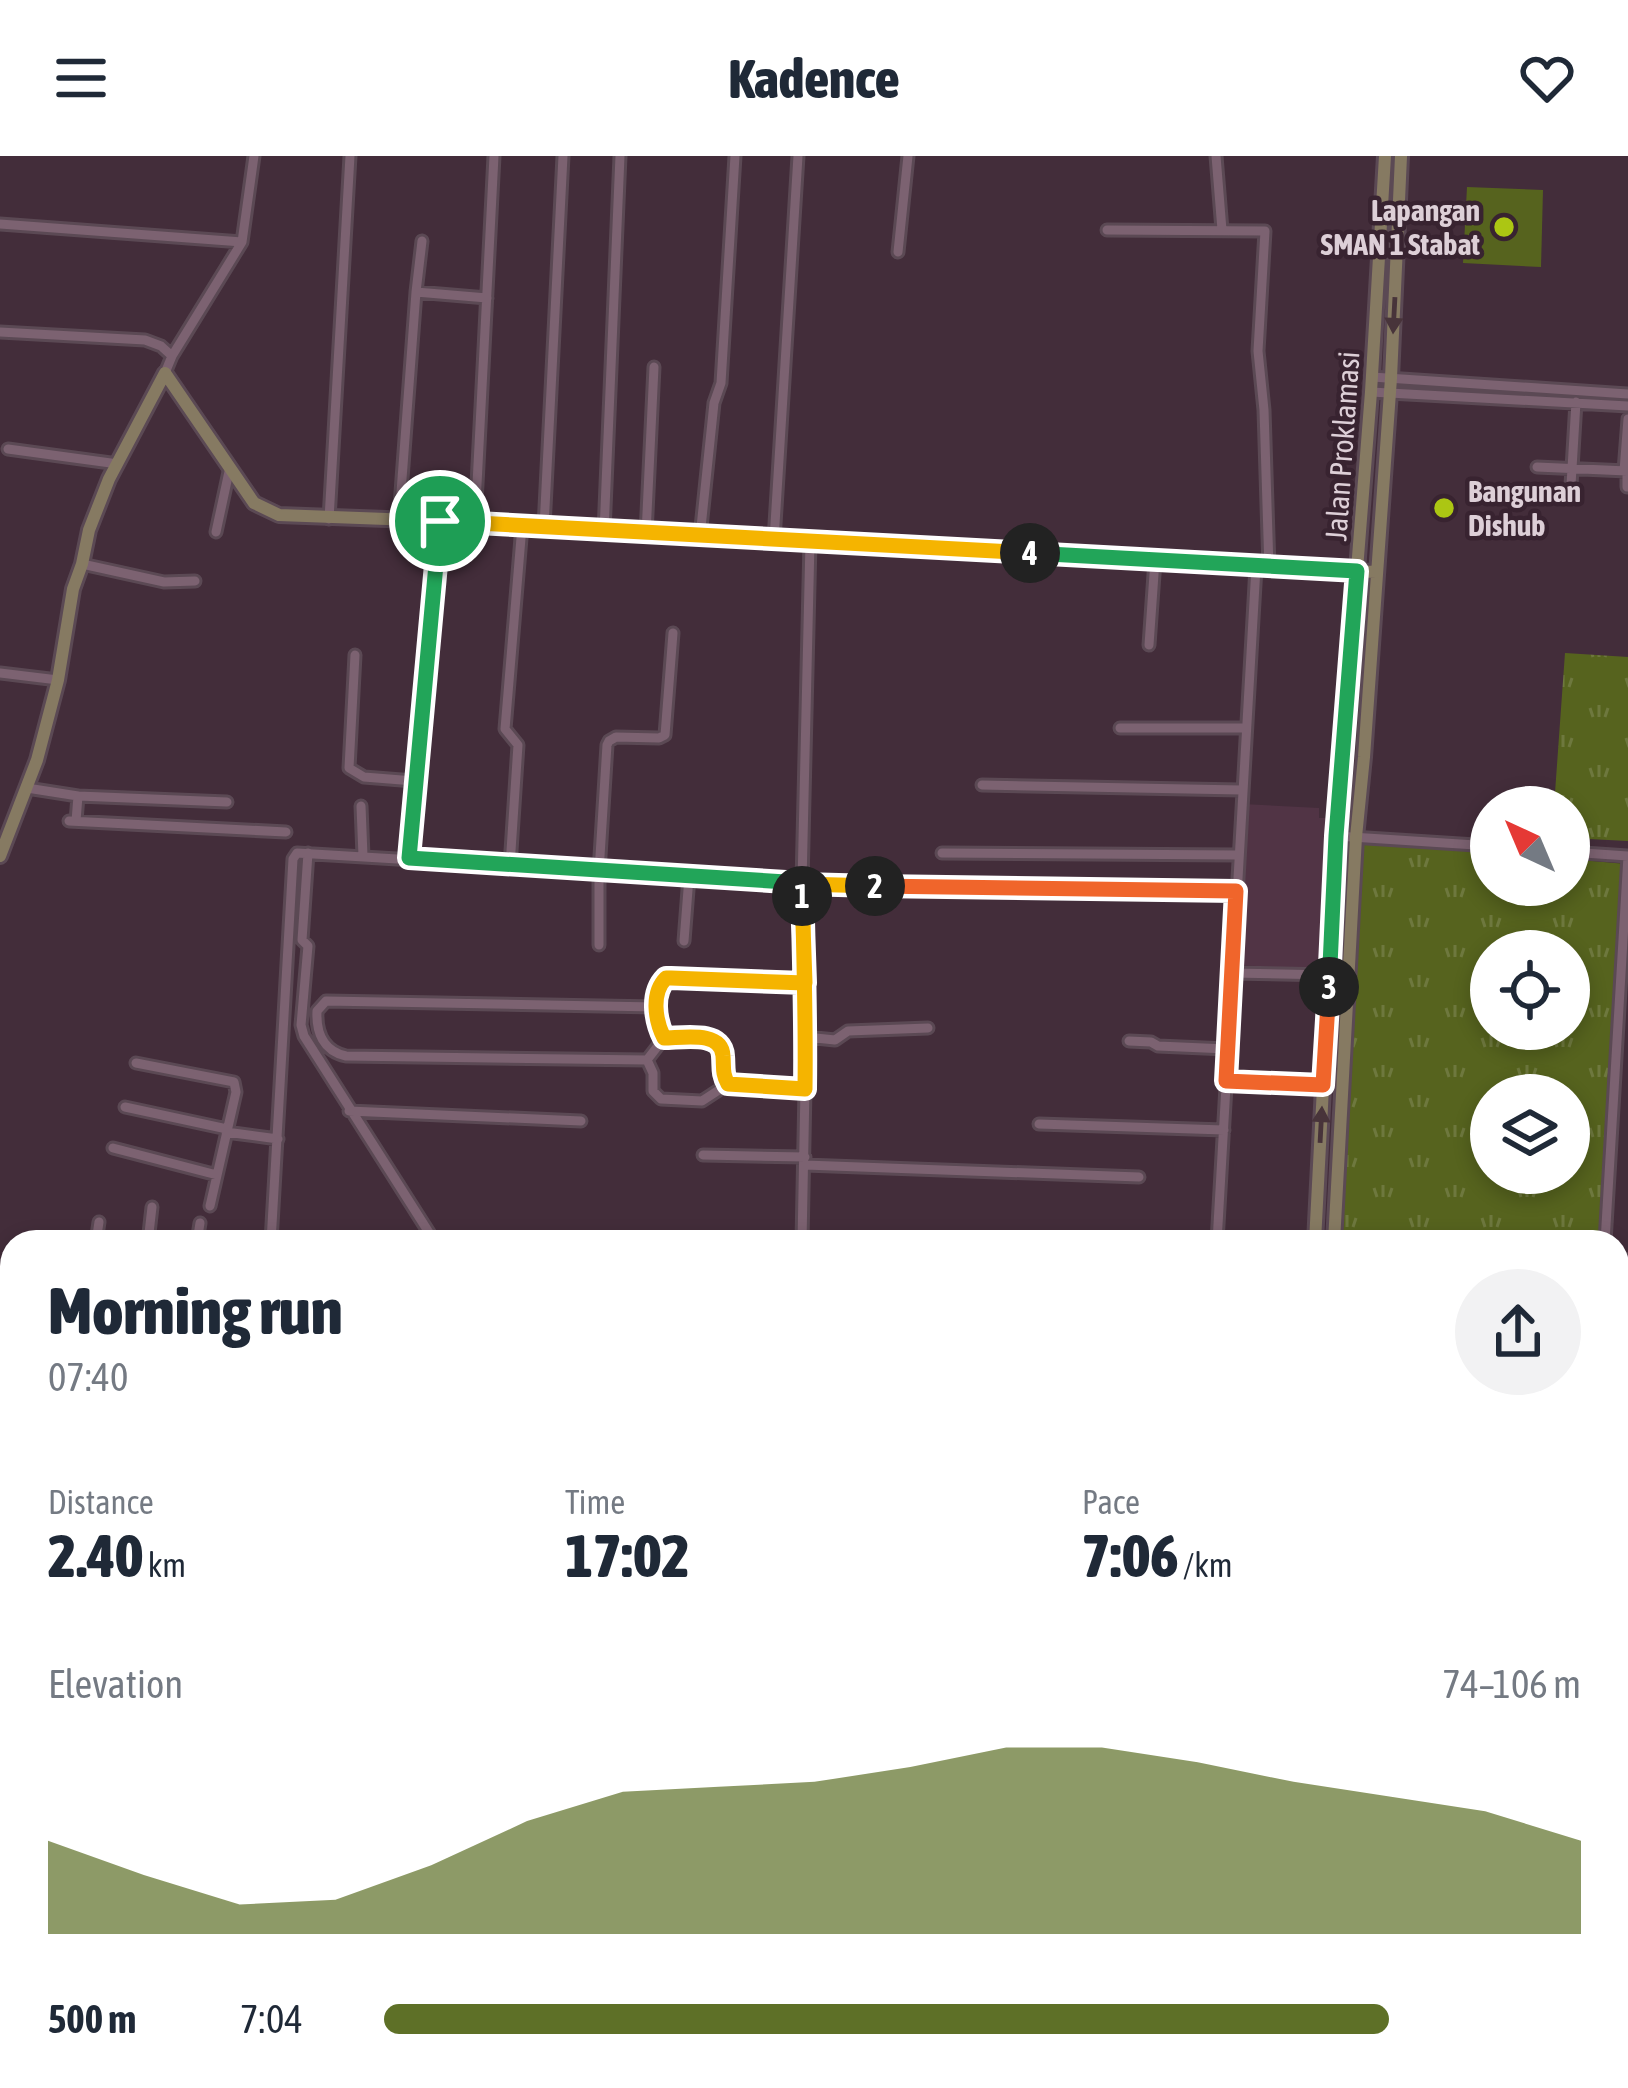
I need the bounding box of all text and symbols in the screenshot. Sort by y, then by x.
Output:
icon: menu [48,45,114,111]
icon: heart [1514,45,1580,111]
text: Kadence [728,48,900,109]
place label: Lapangan SMAN 1 Stabat [1321,193,1480,261]
marker: Lapangan SMAN 1 Stabat [1491,214,1517,240]
one-way arrow [1384,297,1403,335]
street label: Jalan Proklamasi [1318,350,1366,542]
pin [389,470,491,572]
place label: Bangunan Dishub [1468,474,1581,542]
icon: arrive [407,488,473,554]
marker: Bangunan Dishub [1431,495,1457,521]
pin: 4 [1000,523,1060,583]
text: 4 [1022,534,1038,572]
north arrow [1470,786,1590,906]
map controls [1470,786,1590,1194]
pin: 2 [845,856,905,916]
pin: 1 [772,866,832,926]
text: 2 [867,867,883,905]
text: 1 [794,877,810,915]
button: locate [1470,930,1590,1050]
pin: 3 [1299,957,1359,1017]
text: 3 [1321,968,1337,1006]
button: layers [1470,1074,1590,1194]
one-way arrow [1312,1105,1331,1143]
button: share [1455,1269,1581,1395]
text: Morning run [48,1272,343,1348]
text: 07:40 [48,1355,128,1399]
text: Distance [48,1483,154,1521]
text: Time [565,1483,625,1521]
text: Pace [1082,1483,1140,1521]
text: 2.40 [48,1521,143,1590]
text: 17:02 [565,1521,690,1590]
text: 7:06 [1082,1521,1178,1590]
text: km [143,1546,186,1584]
text: /km [1178,1546,1232,1584]
text: Elevation [48,1662,183,1706]
text: 74–106 m [1442,1662,1581,1706]
text: 500 m [48,1997,136,2041]
text: 7:04 [240,1997,303,2041]

